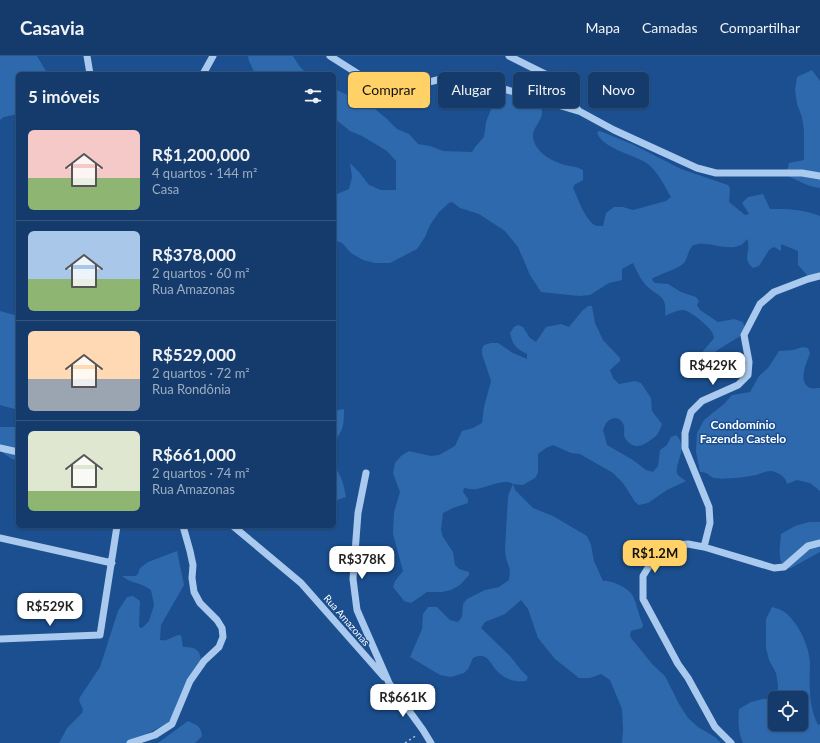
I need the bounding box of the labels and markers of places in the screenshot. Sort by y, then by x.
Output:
pin: R$429K [680,352,746,386]
pin: R$1.2M [622,540,688,574]
pin: R$378K [329,546,395,580]
pin: R$529K [17,593,83,627]
pin: R$661K [370,684,436,718]

